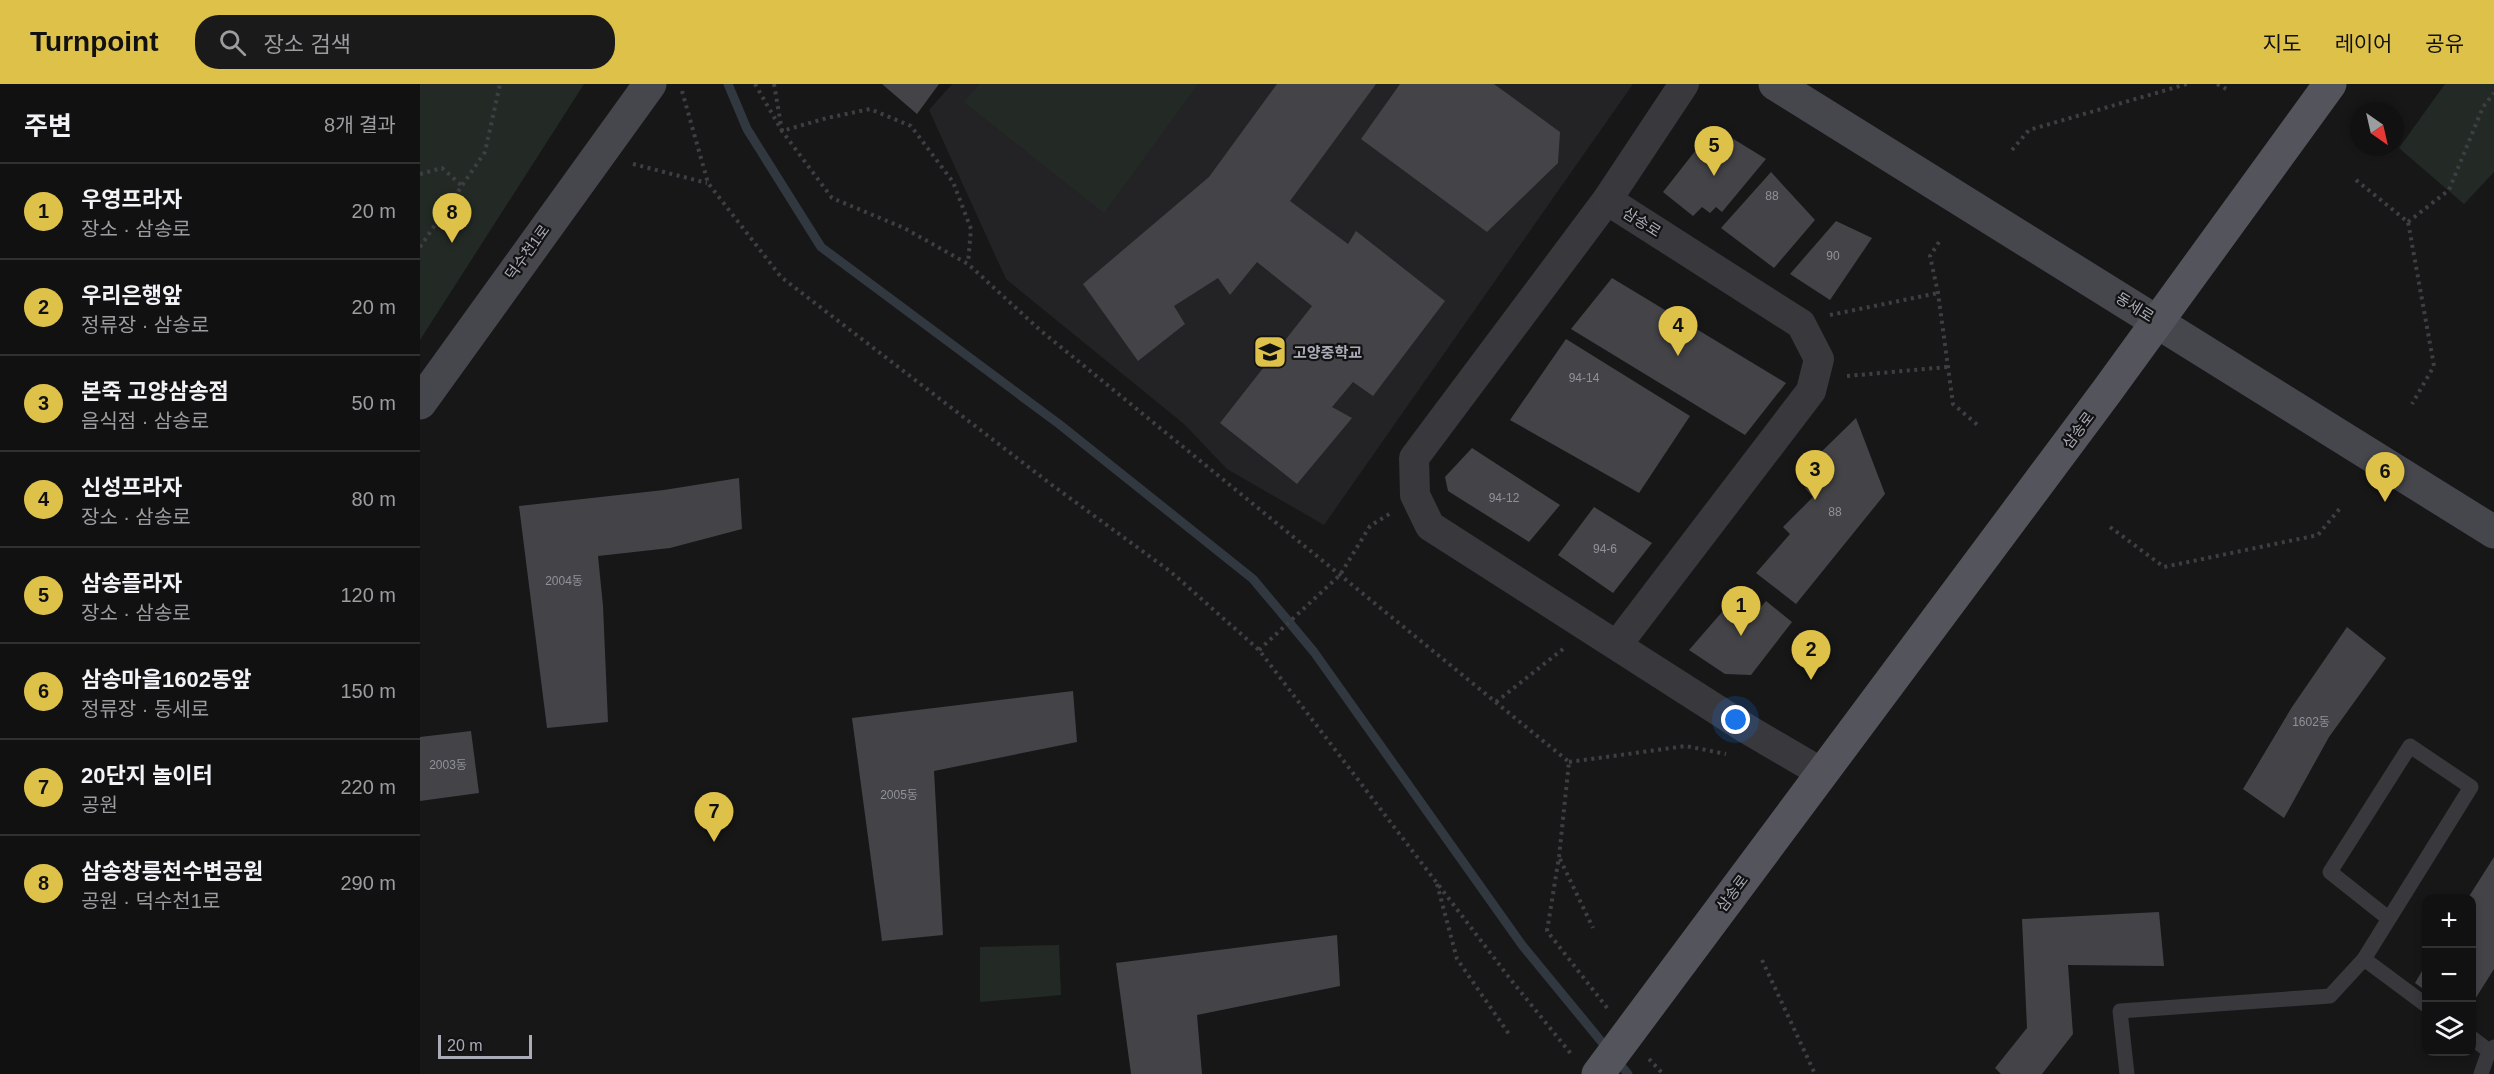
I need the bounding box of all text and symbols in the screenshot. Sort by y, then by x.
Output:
search box [195,15,615,69]
text: Turnpoint [30,26,159,57]
icon: search [216,26,249,59]
text: 장소 검색 [264,32,351,57]
text: 지도 [2263,32,2301,55]
text: 레이어 [2334,32,2392,55]
text: 공유 [2425,32,2464,55]
north arrow [2350,102,2404,156]
text: 주변 [24,111,72,141]
text: 8개 결과 [324,114,396,136]
pin: 5 [1694,126,1734,176]
text: 우영프라자 [81,187,182,212]
house number: 88 [1765,189,1779,203]
pin: 8 [432,194,471,243]
text: 1 [38,200,49,222]
text: 20 m [352,200,396,222]
street label: 삼송로 [1620,204,1664,240]
text: 장소 · 삼송로 [81,218,191,240]
street label: 덕수천1로 [501,221,553,283]
house number: 90 [1826,249,1840,263]
text: 우리은행앞 [81,283,182,308]
street label: 동세로 [2113,289,2157,325]
text: 2 [38,296,49,318]
text: 20 m [352,296,396,318]
pin: 4 [1658,306,1698,356]
text: 정류장 · 삼송로 [81,314,209,336]
school or university icon: 고양중학교 [1252,334,1288,370]
place label: 고양중학교 [1293,344,1362,361]
house number: 94-14 [1569,371,1600,385]
text: 본죽 고양삼송점 [81,379,229,404]
text: 3 [38,392,49,414]
text: 50 m [352,392,396,414]
street label: 삼송로 [2059,408,2097,452]
text: 음식점 · 삼송로 [81,410,209,432]
pin: 3 [1796,450,1834,500]
pin: 6 [2366,452,2404,502]
text: 신성프라자 [81,475,182,500]
text: 4 [38,488,49,510]
text: 80 m [352,488,396,510]
house number: 94-12 [1489,491,1520,505]
house number: 88 [1828,505,1842,519]
text: 장소 · 삼송로 [81,506,191,528]
house number: 94-6 [1593,542,1617,556]
text: 삼송플라자 [81,571,182,596]
house number: 2004동 [545,574,583,588]
text: 5 [38,584,49,606]
text: 120 m [340,584,396,606]
pin: 1 [1722,586,1760,636]
text: 장소 · 삼송로 [81,602,191,624]
pin: 2 [1792,630,1830,680]
text: 삼송마을1602동앞 [81,667,251,692]
text: 6 [38,680,49,702]
text: 150 m [340,680,396,702]
text: 정류장 · 동세로 [81,698,209,720]
your location [1721,705,1750,734]
house number: 1602동 [2292,715,2330,729]
house number: 2003동 [429,758,467,772]
text: 20단지 놀이터 [81,763,213,788]
text: 7 [38,776,49,798]
text: 220 m [340,776,396,798]
house number: 2005동 [880,788,918,802]
pin: 7 [694,792,734,842]
text: 공원 [81,794,118,816]
text: 삼송창릉천수변공원 [81,859,263,884]
street label: 삼송로 [1713,871,1751,915]
text: 8 [38,872,49,894]
text: 290 m [340,872,396,894]
text: 공원 · 덕수천1로 [81,890,220,912]
map controls [2422,894,2476,1056]
button: + [2422,894,2476,948]
button: − [2422,948,2476,1002]
button: layers [2422,1002,2476,1056]
scale bar [438,1032,532,1060]
text: 20 m [447,1037,483,1054]

